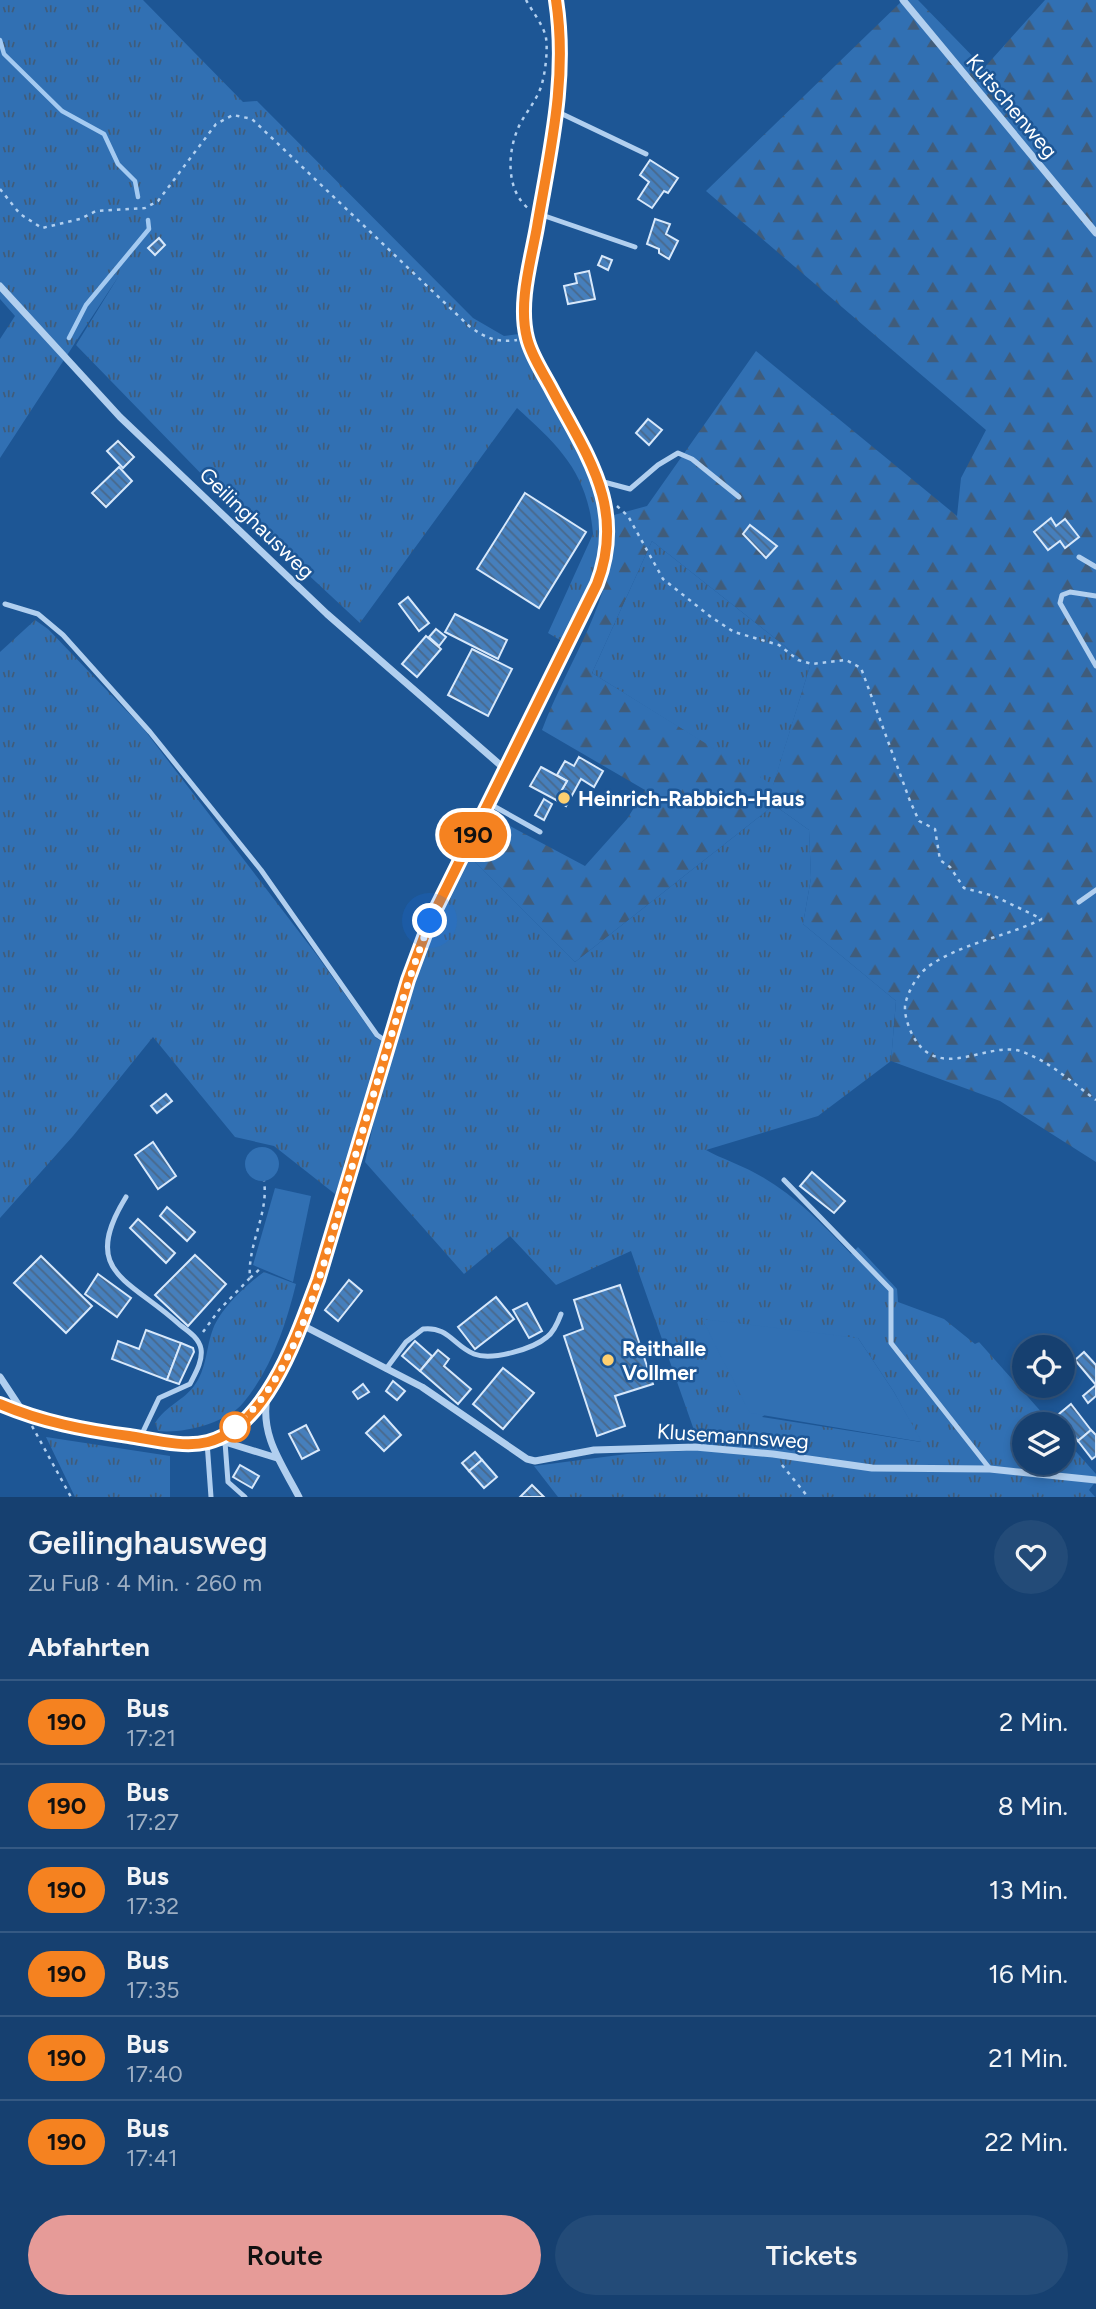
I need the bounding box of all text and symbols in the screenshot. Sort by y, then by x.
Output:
street label: Kutschenweg [961,49,1063,163]
street label: Geilinghausweg [194,462,320,584]
place label: Heinrich-Rabbich-Haus [578,786,804,811]
marker: Heinrich-Rabbich-Haus [556,790,572,806]
line badge: 190 [433,812,513,858]
text: 190 [453,820,493,849]
your location [412,903,447,938]
map controls [1012,1335,1075,1475]
button: locate [1012,1335,1075,1398]
place label: Reithalle Vollmer [622,1336,707,1385]
marker: Reithalle Vollmer [600,1352,616,1368]
unlabelled marker [220,1412,250,1442]
button: layers [1012,1412,1075,1475]
street label: Klusemannsweg [656,1418,810,1454]
button: heart [994,1520,1068,1594]
text: Geilinghausweg [28,1523,268,1562]
text: Zu Fuß · 4 Min. · 260 m [28,1569,262,1597]
text: Abfahrten [28,1631,150,1663]
text: Bus [126,1692,169,1724]
text: 2 Min. [999,1706,1068,1738]
text: 190 [47,1707,86,1736]
text: 17:21 [126,1724,176,1752]
text: Bus [126,1776,169,1808]
text: 8 Min. [998,1790,1068,1822]
text: 190 [47,1791,86,1820]
text: 17:27 [126,1808,179,1836]
text: Bus [126,1860,169,1892]
text: 13 Min. [989,1874,1068,1906]
text: 190 [47,1875,86,1904]
text: 17:32 [126,1892,179,1920]
text: Bus [126,1944,169,1976]
text: 16 Min. [988,1958,1068,1990]
text: 190 [47,1959,86,1988]
text: 17:35 [126,1976,179,2004]
text: Bus [126,2028,169,2060]
text: 21 Min. [988,2042,1068,2074]
text: 190 [47,2043,86,2072]
text: 17:40 [126,2060,183,2088]
text: Bus [126,2112,169,2144]
text: 22 Min. [985,2126,1068,2158]
text: 190 [47,2127,86,2156]
text: 17:41 [126,2144,177,2172]
button: Route [28,2215,541,2295]
button: Tickets [555,2215,1068,2295]

